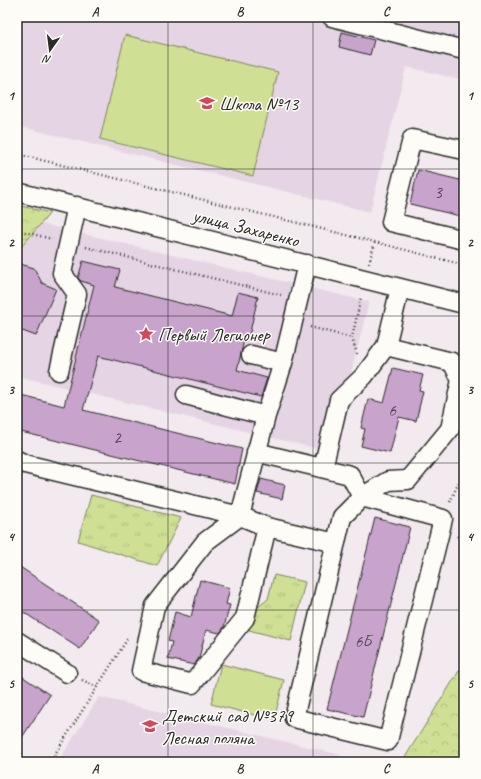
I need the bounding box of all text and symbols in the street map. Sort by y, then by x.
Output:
text: A [92,4,100,20]
text: B [237,4,245,20]
text: C [383,4,391,20]
north arrow [30,30,70,70]
text: N [40,52,53,67]
text: 1 [8,88,16,104]
text: 1 [467,88,475,104]
place label: Школа №13 [219,92,300,116]
school or university icon: Школа №13 [198,94,216,112]
house number: 3 [434,182,443,203]
street label: улица Захаренко [189,203,303,253]
text: 2 [8,235,15,251]
text: 2 [467,235,474,251]
place label: Первый Легионер [158,323,271,347]
place icon: Первый Легионер [137,325,155,343]
text: 3 [8,382,15,398]
text: 3 [467,382,474,398]
house number: 6 [388,400,397,421]
house number: 2 [113,427,122,448]
text: 4 [8,529,16,545]
text: 4 [467,529,475,545]
house number: 6Б [355,631,374,652]
text: 5 [8,676,15,692]
text: 5 [467,676,474,692]
place label: Детский сад №379 Лесная поляна [162,704,295,750]
school or university icon: Детский сад №379 Лесная поляна [141,717,159,735]
text: A [92,761,100,777]
text: B [237,761,245,777]
text: C [383,761,391,777]

